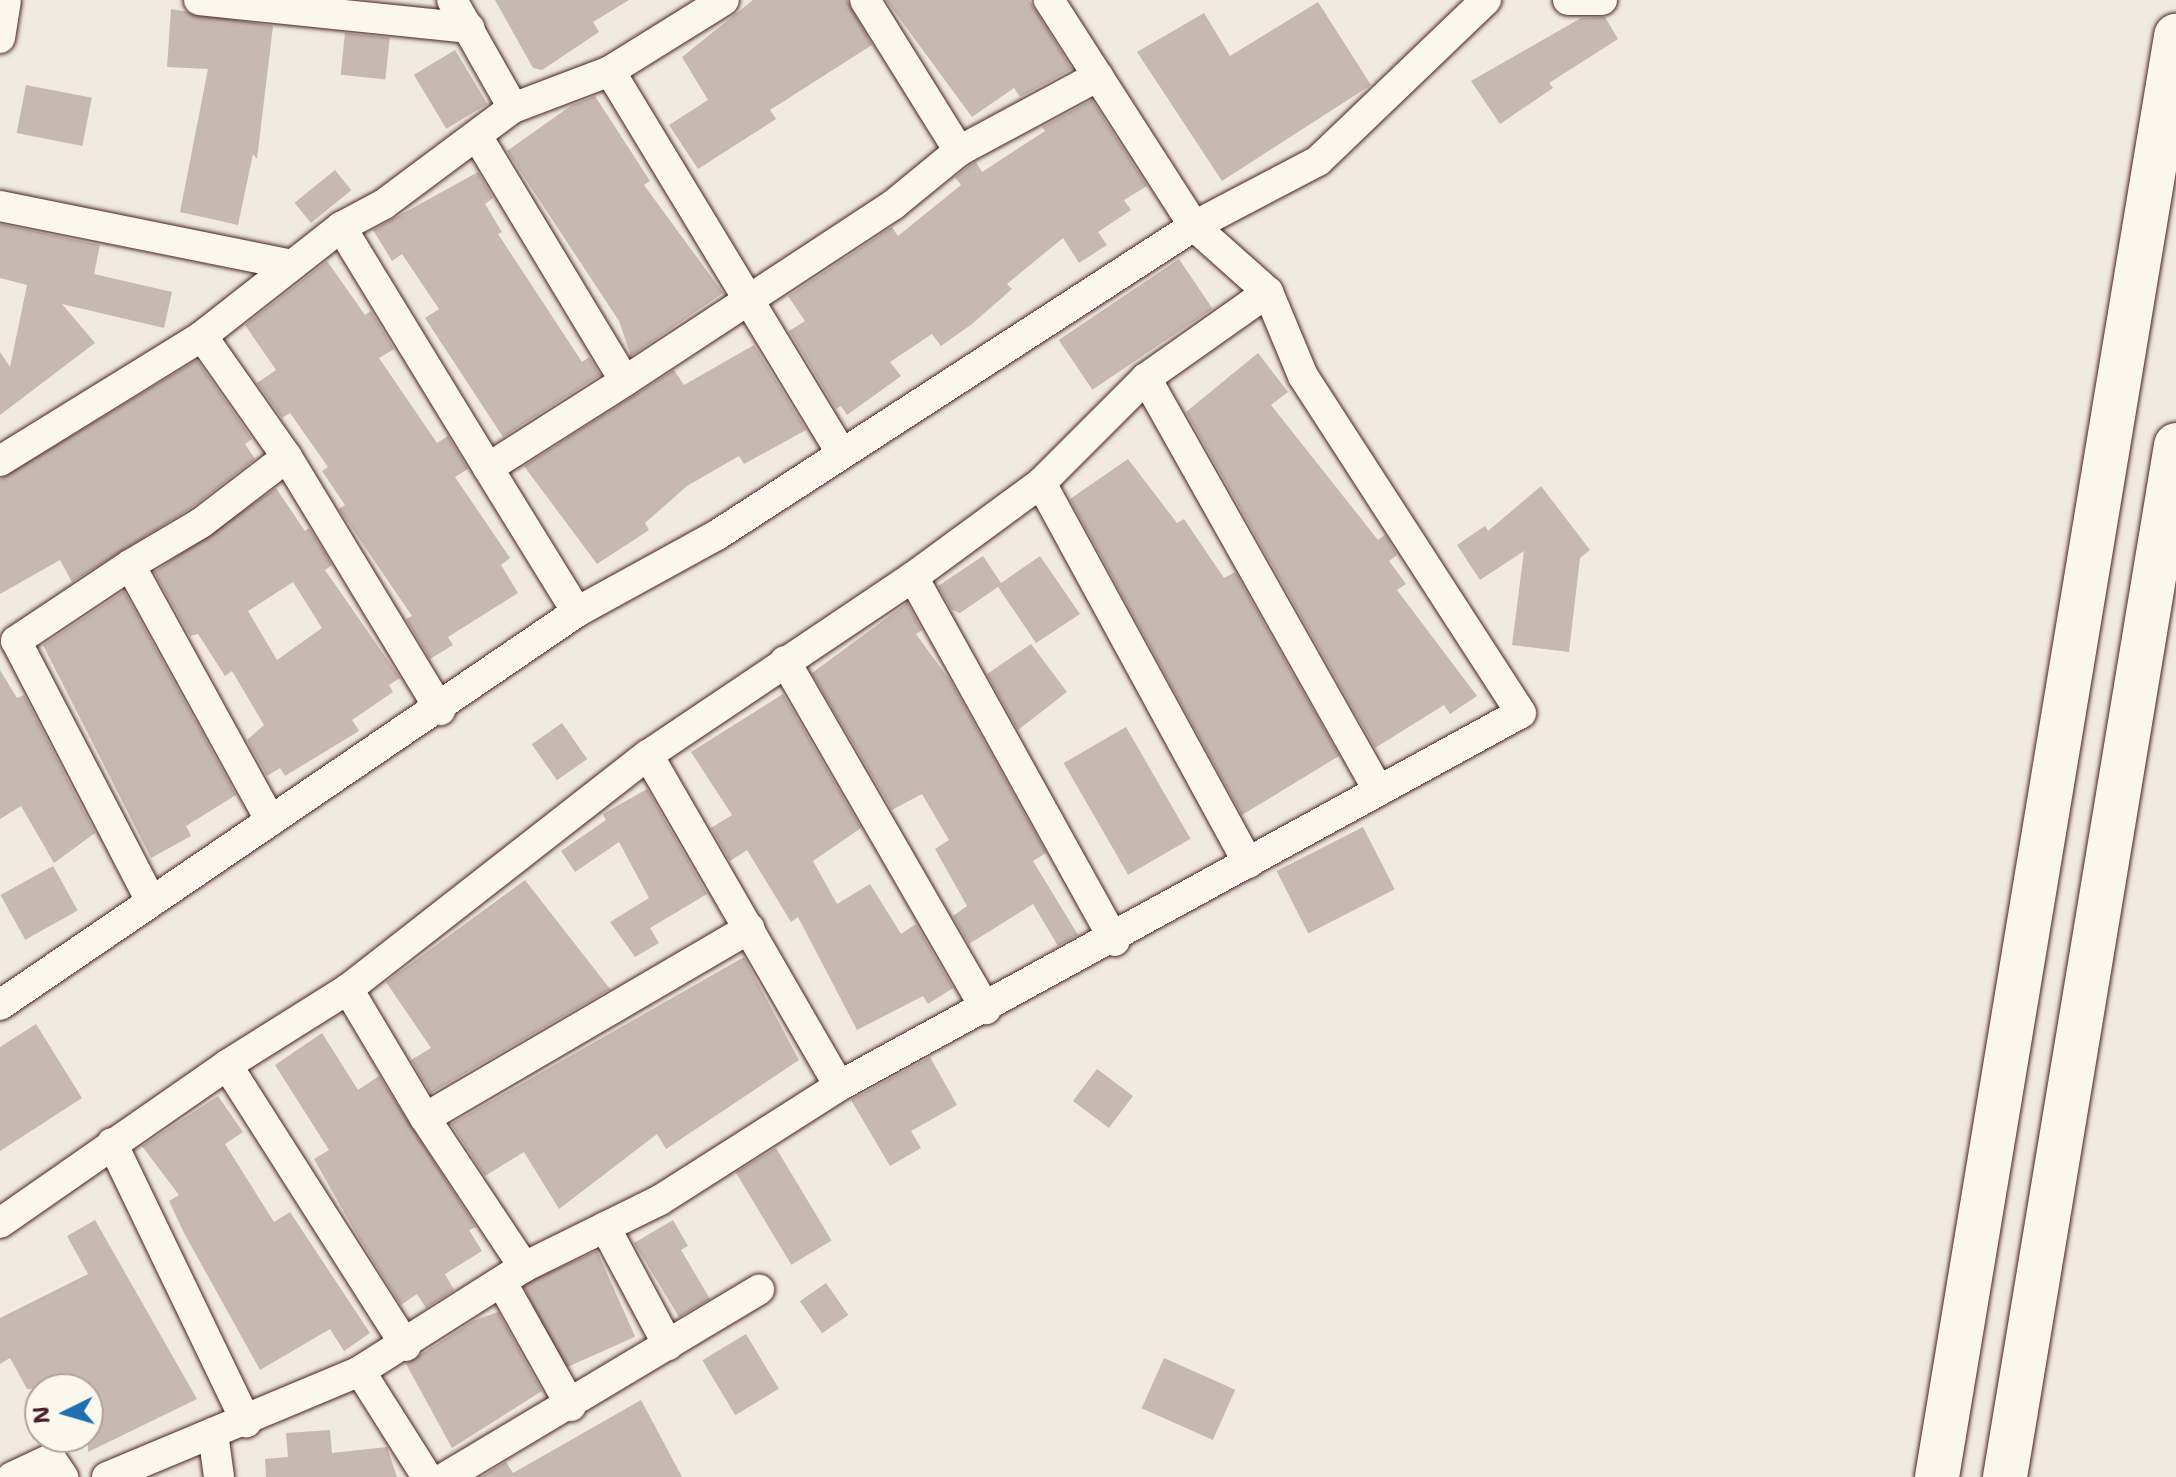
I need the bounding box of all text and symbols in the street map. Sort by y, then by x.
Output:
north arrow [24,1373,104,1453]
text: N [26,1405,57,1425]

